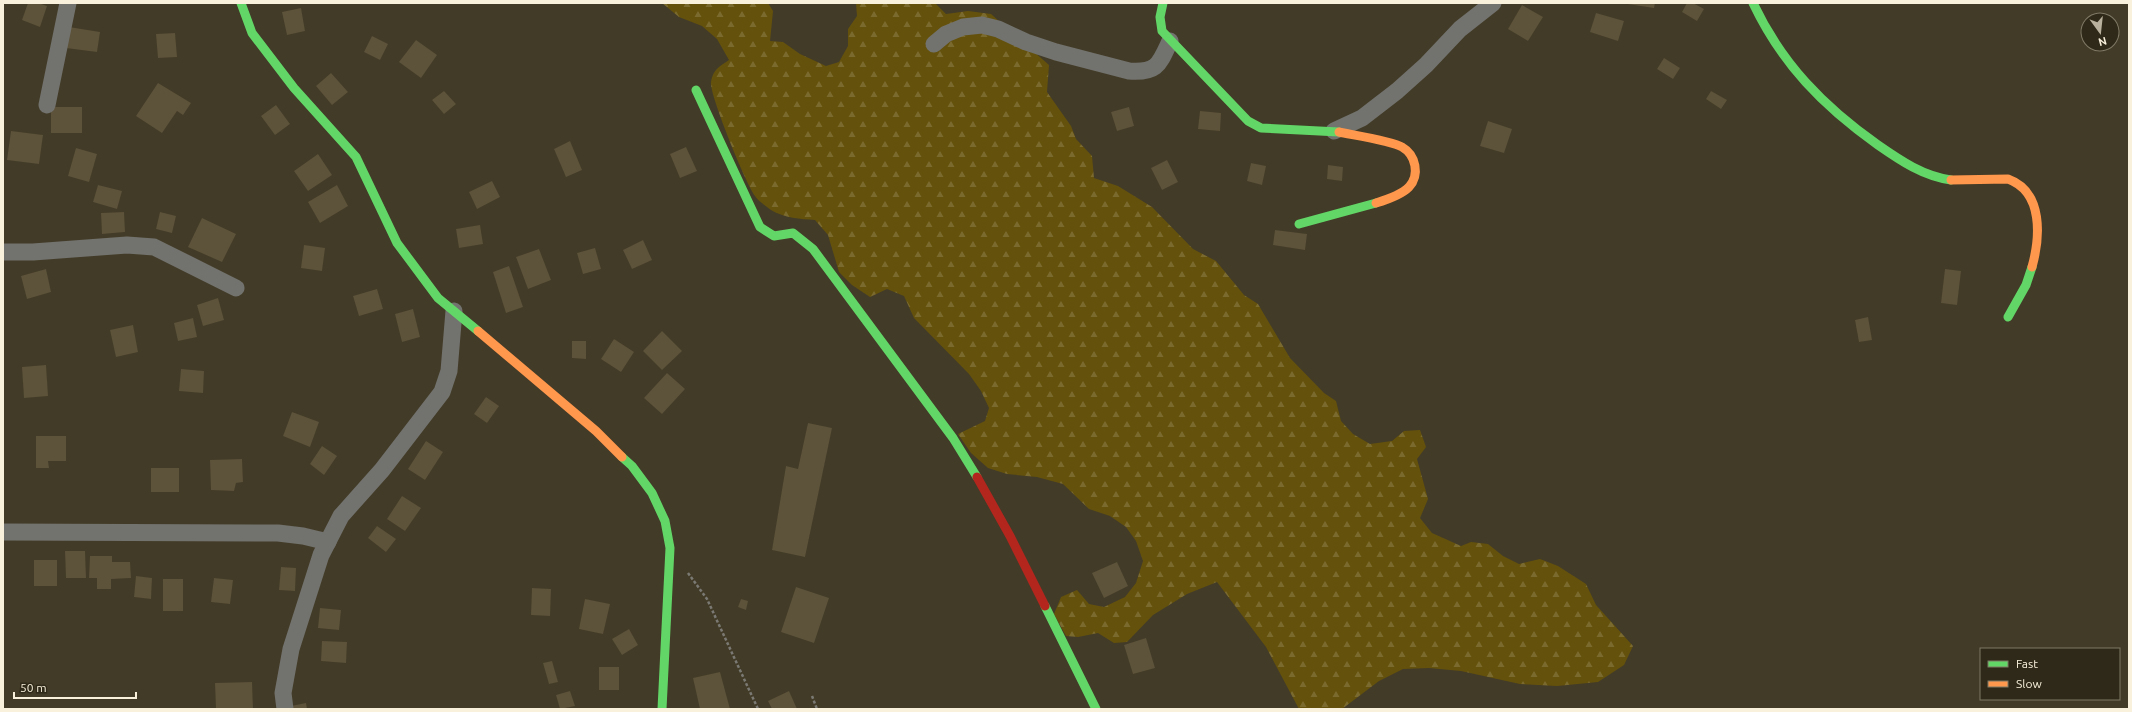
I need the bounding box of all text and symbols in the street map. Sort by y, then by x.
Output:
north arrow [2080,12,2120,52]
text: N [2097,35,2108,49]
legend [1980,648,2120,700]
text: Fast [2016,657,2038,670]
scale bar [14,674,136,700]
text: Slow [2016,677,2042,690]
text: 50 m [20,681,47,694]

